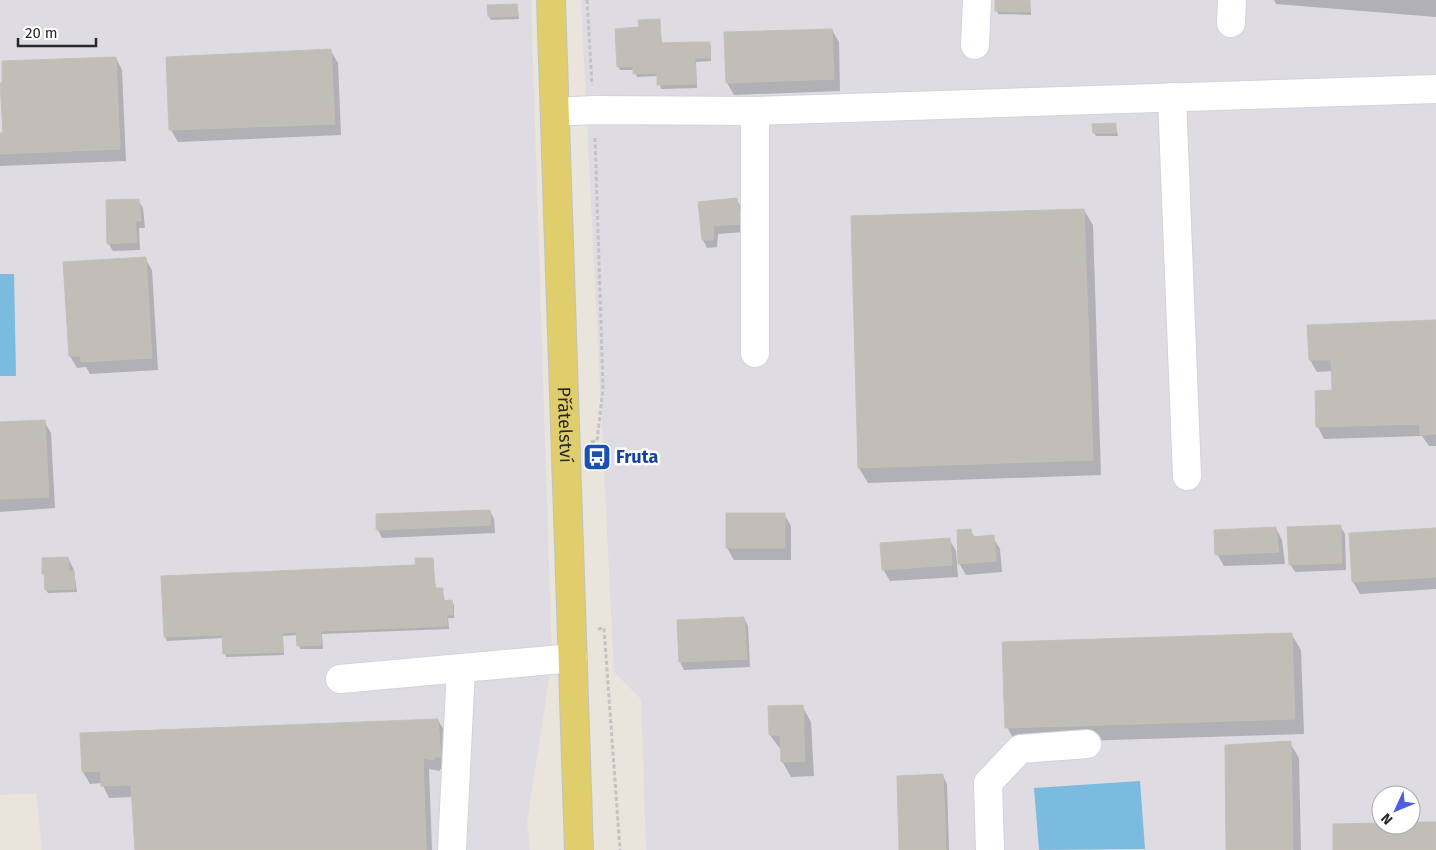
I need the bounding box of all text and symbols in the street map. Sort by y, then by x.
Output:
scale bar [18,15,95,47]
text: 20 m [25,24,58,42]
street label: Přátelství [553,386,577,463]
bus stop icon: Fruta [582,442,612,472]
place label: Fruta [616,446,658,468]
north arrow [1371,785,1421,835]
text: N [1378,809,1396,828]

